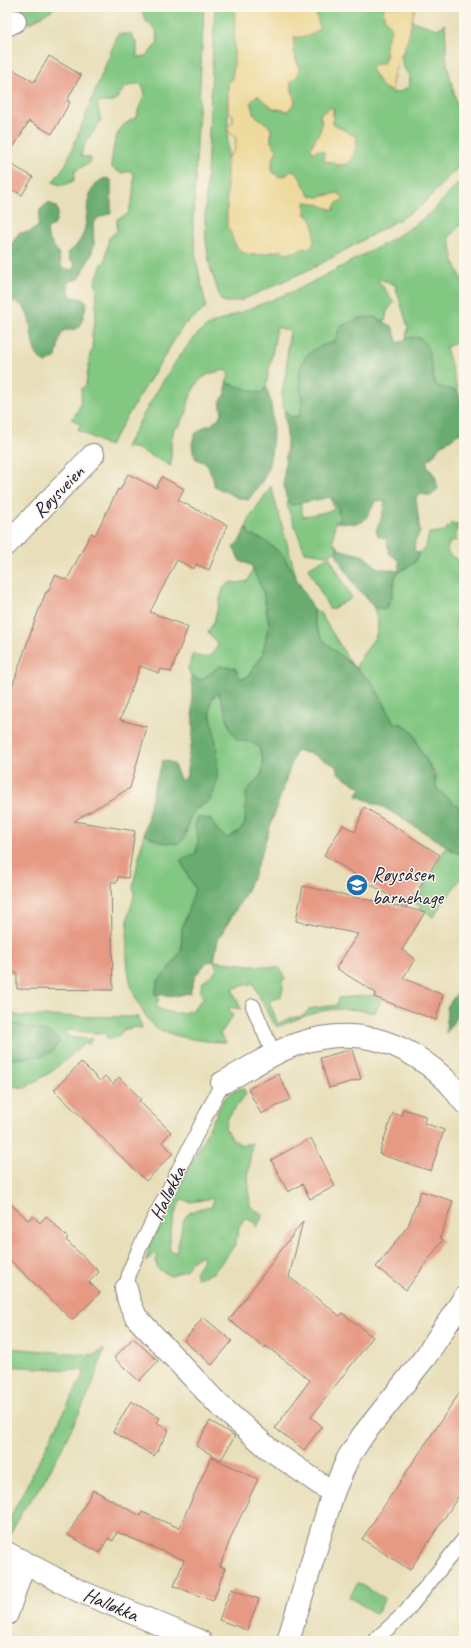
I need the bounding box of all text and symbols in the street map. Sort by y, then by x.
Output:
street label: Røysveien [27,459,90,523]
place label: Røysåsen barnehage [372,862,445,910]
school or university icon: Røysåsen barnehage [344,872,370,898]
street label: Halløkka [144,1161,192,1224]
street label: Halløkka [80,1582,143,1628]

